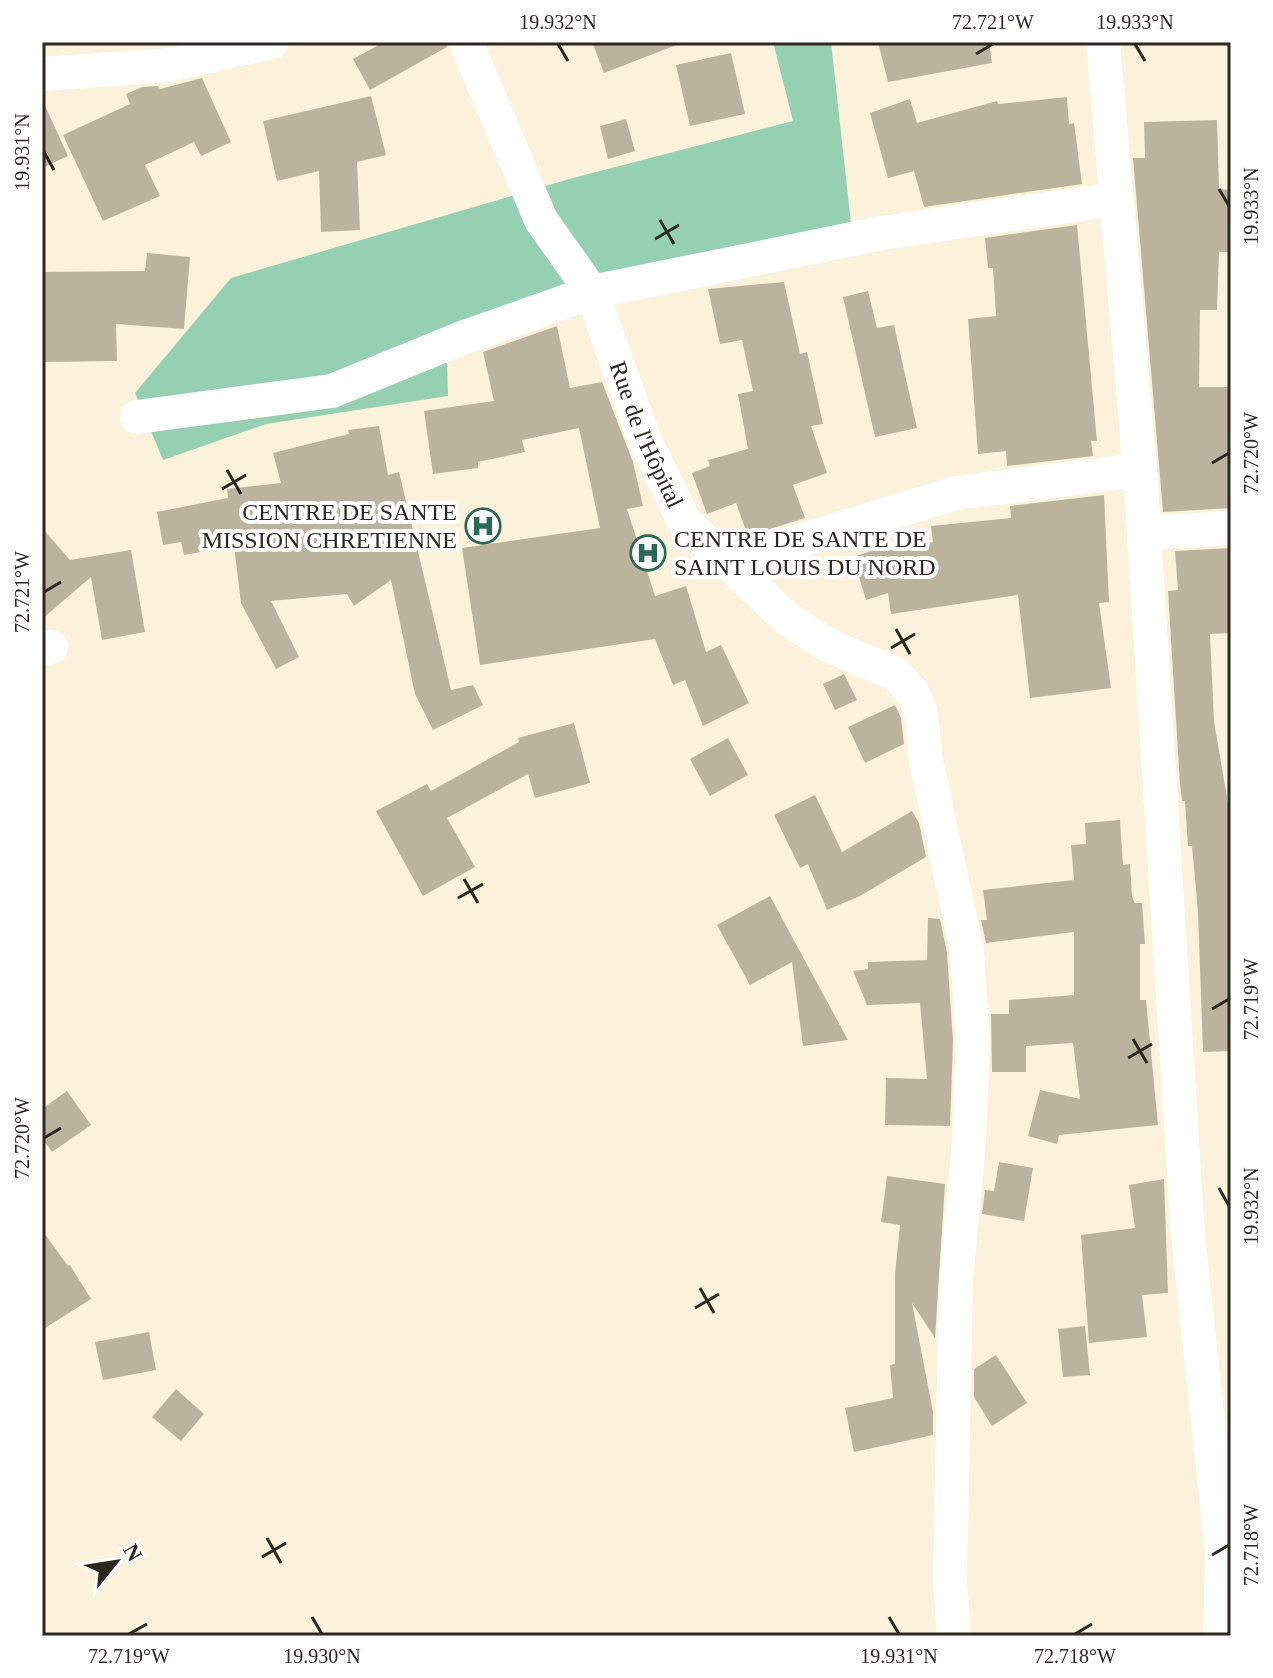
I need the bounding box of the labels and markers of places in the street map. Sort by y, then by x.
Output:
place label: CENTRE DE SANTE MISSION CHRETIENNE [202,499,457,553]
hospital icon: CENTRE DE SANTE MISSION CHRETIENNE [464,507,502,545]
place label: CENTRE DE SANTE DE SAINT LOUIS DU NORD [674,526,936,580]
hospital icon: CENTRE DE SANTE DE SAINT LOUIS DU NORD [629,534,667,572]

